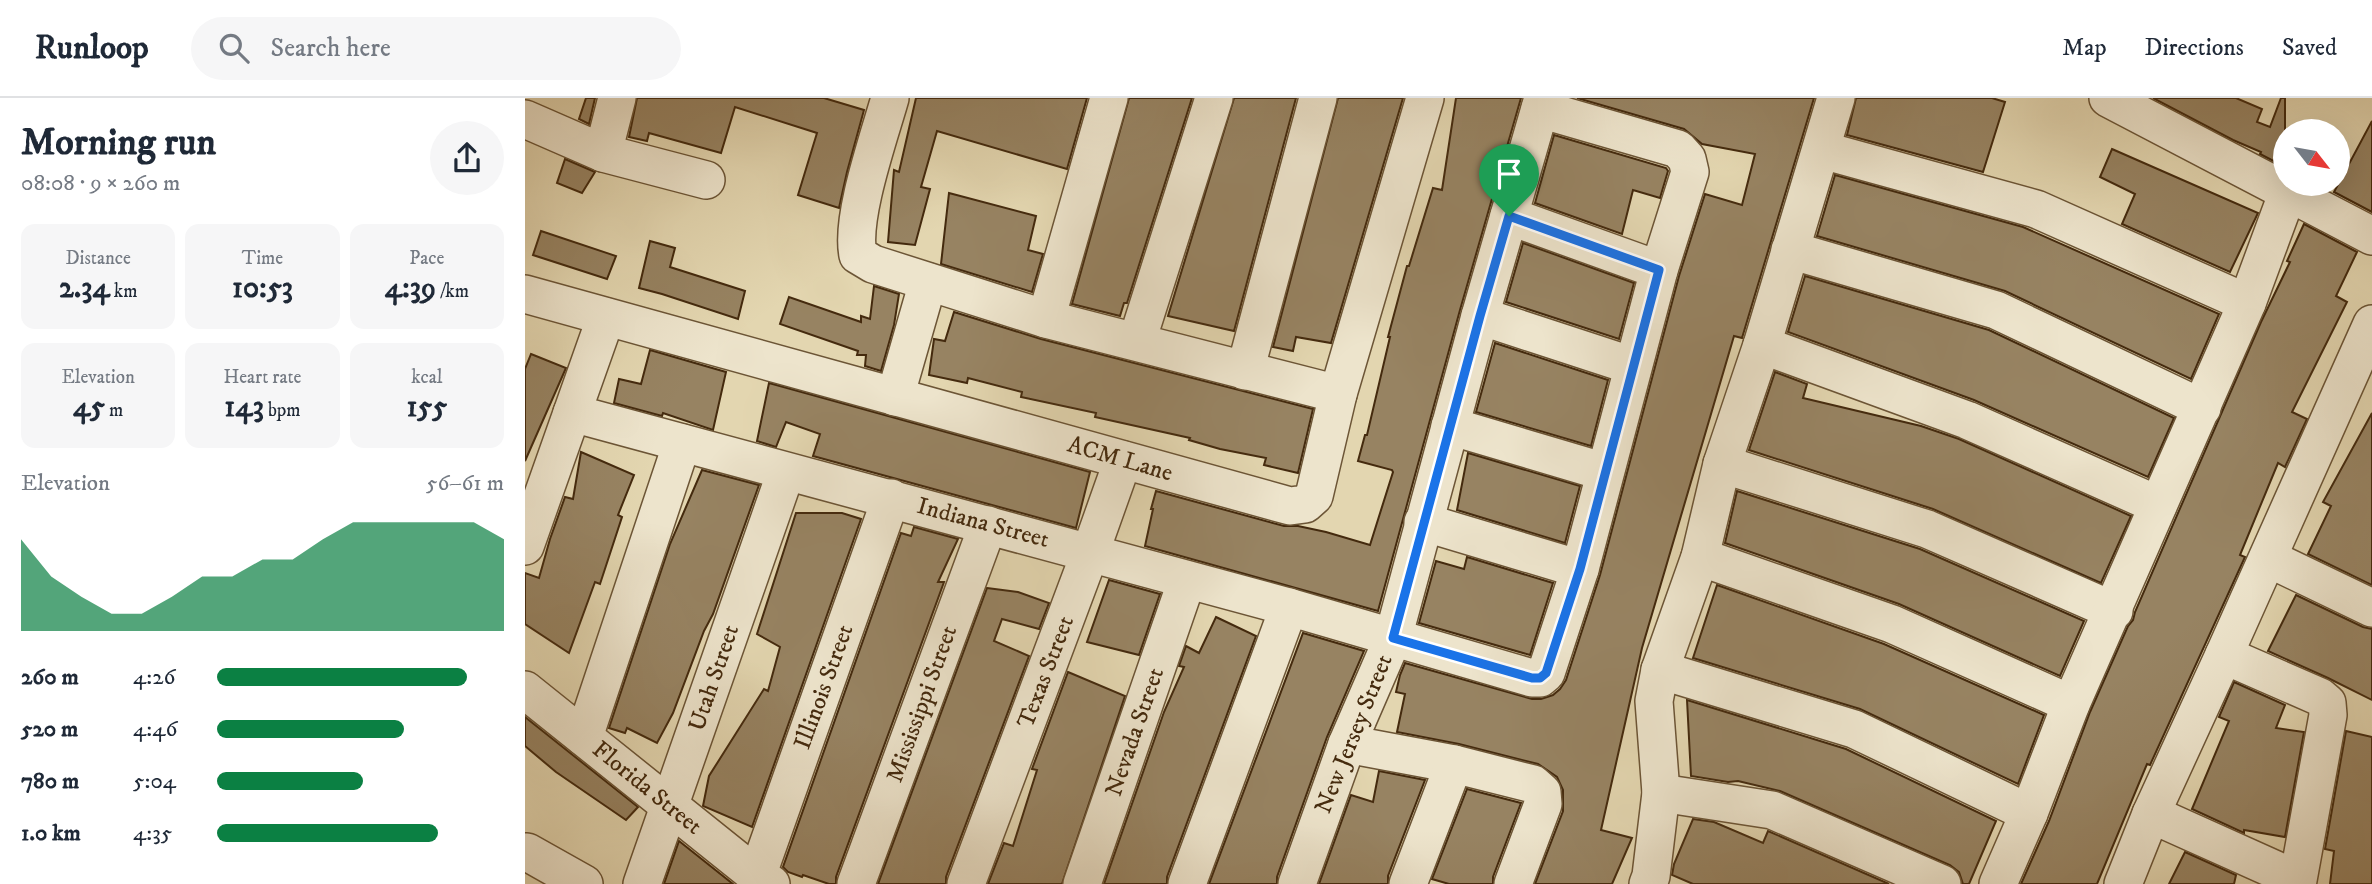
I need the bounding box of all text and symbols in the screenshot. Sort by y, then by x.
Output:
search box [191,17,681,80]
text: Runloop [35,28,149,69]
icon: search [215,29,253,67]
text: Search here [271,32,391,65]
text: Map [2062,33,2107,63]
text: Directions [2145,33,2244,63]
text: Saved [2282,33,2337,63]
text: Morning run [21,119,216,167]
north arrow [2273,119,2350,196]
map controls [2273,119,2350,196]
button: share [430,121,504,195]
pin [1479,144,1539,216]
icon: arrive [1490,155,1528,193]
text: 08:08 · 9 × 260 m [21,169,180,198]
text: Distance [65,247,131,270]
text: Time [242,247,283,270]
text: Pace [409,247,444,270]
text: 2.34 [59,270,110,307]
text: 10:53 [232,270,293,307]
text: 4:39 [385,270,436,307]
text: km [110,280,137,303]
text: /km [436,280,469,303]
text: Elevation [61,366,135,389]
text: Heart rate [224,366,301,389]
text: kcal [411,366,442,389]
text: 45 [73,389,105,426]
text: 143 [224,389,264,426]
text: 155 [406,389,447,426]
text: m [105,399,123,422]
text: bpm [264,399,301,422]
street label: ACM Lane [1064,430,1176,488]
text: Elevation [21,469,110,498]
text: 56–61 m [426,469,504,498]
street label: Indiana Street [914,491,1053,555]
street label: Texas Street [1011,611,1081,732]
street label: Illinois Street [788,620,861,754]
street label: Utah Street [682,621,746,735]
street label: Mississippi Street [880,621,964,787]
street label: New Jersey Street [1308,650,1400,818]
text: 260 m [21,663,79,692]
text: 4:26 [133,663,176,692]
street label: Nevada Street [1099,663,1171,800]
text: 520 m [21,715,78,744]
text: 4:46 [133,715,177,744]
street label: Florida Street [586,735,708,842]
text: 780 m [21,767,79,796]
text: 5:04 [133,767,176,796]
text: 1.0 km [21,819,81,848]
text: 4:35 [133,819,172,848]

